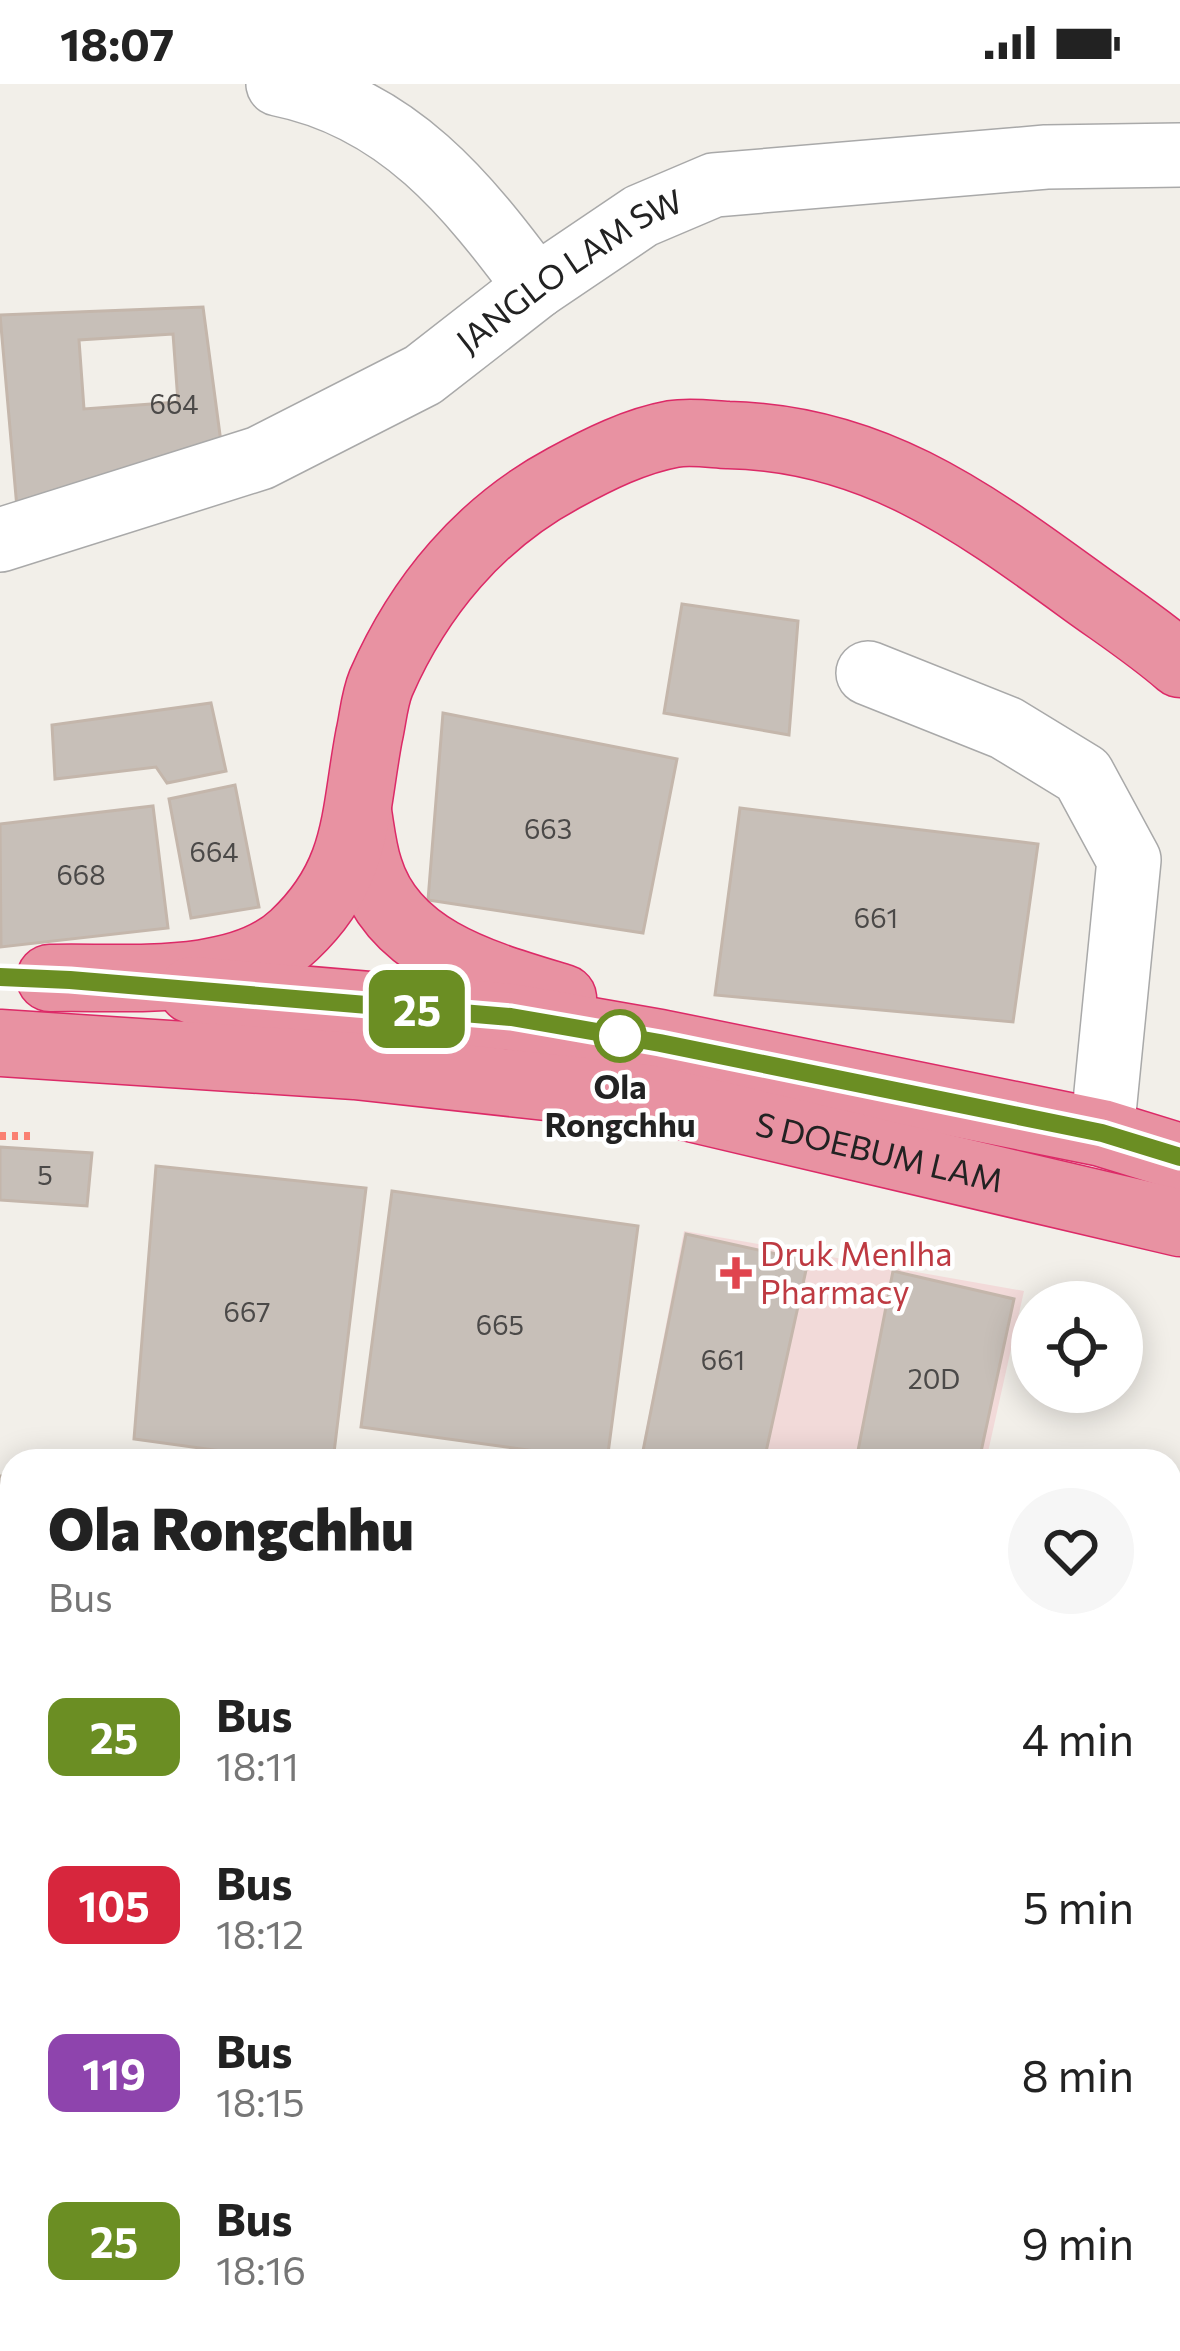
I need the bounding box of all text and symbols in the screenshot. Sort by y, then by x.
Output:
text: 18:07 [60,15,174,70]
street label: JANGLO LAM SW [447,179,688,361]
house number: 664 [150,387,198,420]
house number: 663 [524,812,572,845]
house number: 664 [190,835,238,868]
house number: 668 [56,858,106,891]
house number: 661 [854,901,898,934]
line badge: 25 [363,970,471,1048]
text: 25 [393,983,441,1035]
marker: Ola Rongchhu [595,1011,645,1061]
place label: Ola Rongchhu [544,1065,696,1144]
street label: S DOEBUM LAM [752,1102,1007,1200]
house number: 5 [37,1158,53,1191]
place label: Druk Menlha Pharmacy [760,1232,953,1311]
marker: Druk Menlha Pharmacy [723,1260,749,1286]
map controls [1011,1281,1143,1413]
button: locate [1011,1281,1143,1413]
house number: 667 [224,1295,270,1328]
house number: 665 [476,1308,524,1341]
house number: 661 [701,1343,745,1376]
house number: 20D [908,1362,960,1395]
button: heart [1008,1488,1134,1614]
text: Ola Rongchhu [48,1492,414,1562]
text: Bus [48,1572,113,1620]
text: Bus [216,1686,292,1741]
text: 4 min [1022,1710,1134,1765]
text: 25 [90,1711,138,1763]
text: 18:11 [216,1741,299,1789]
text: Bus [216,1854,292,1909]
text: 5 min [1023,1878,1134,1933]
text: 105 [78,1879,150,1931]
text: 18:12 [216,1909,304,1957]
text: Bus [216,2022,292,2077]
text: 8 min [1021,2046,1134,2101]
text: 119 [82,2047,146,2099]
text: 18:15 [216,2077,305,2125]
text: Bus [216,2190,292,2245]
text: 9 min [1021,2214,1134,2269]
text: 25 [90,2215,138,2267]
text: 18:16 [216,2245,306,2293]

